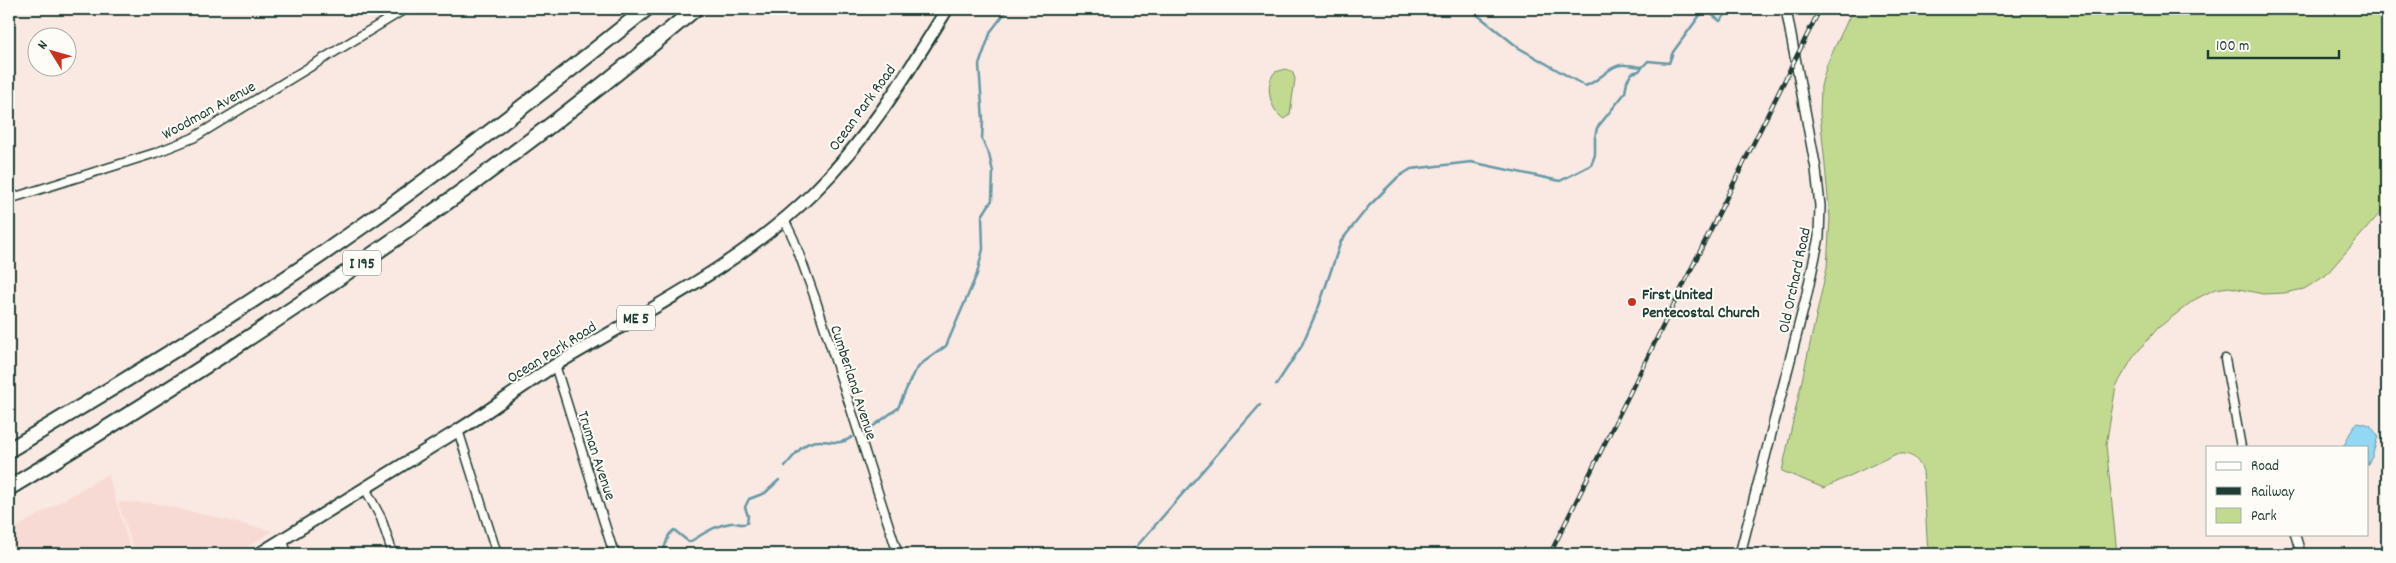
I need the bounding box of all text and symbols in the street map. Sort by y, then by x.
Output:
north arrow [28,28,78,78]
scale bar [2208,28,2340,60]
text: 100 m [2216,36,2249,58]
text: N [33,37,53,54]
street label: Ocean Park Road [824,60,902,157]
street label: Woodman Avenue [158,76,260,147]
street label: Old Orchard Road [1773,226,1818,336]
road number: I 195 [343,250,381,276]
place label: First United Pentecostal Church [1642,284,1760,325]
marker: First United Pentecostal Church [1626,296,1638,308]
road number: ME 5 [617,306,655,330]
street label: Ocean Park Road [503,316,602,390]
street label: Cumberland Avenue [823,322,882,443]
street label: Truman Avenue [570,408,621,503]
legend [2206,446,2368,536]
text: Road [2251,456,2279,478]
text: Railway [2251,482,2295,504]
text: Park [2251,506,2277,528]

